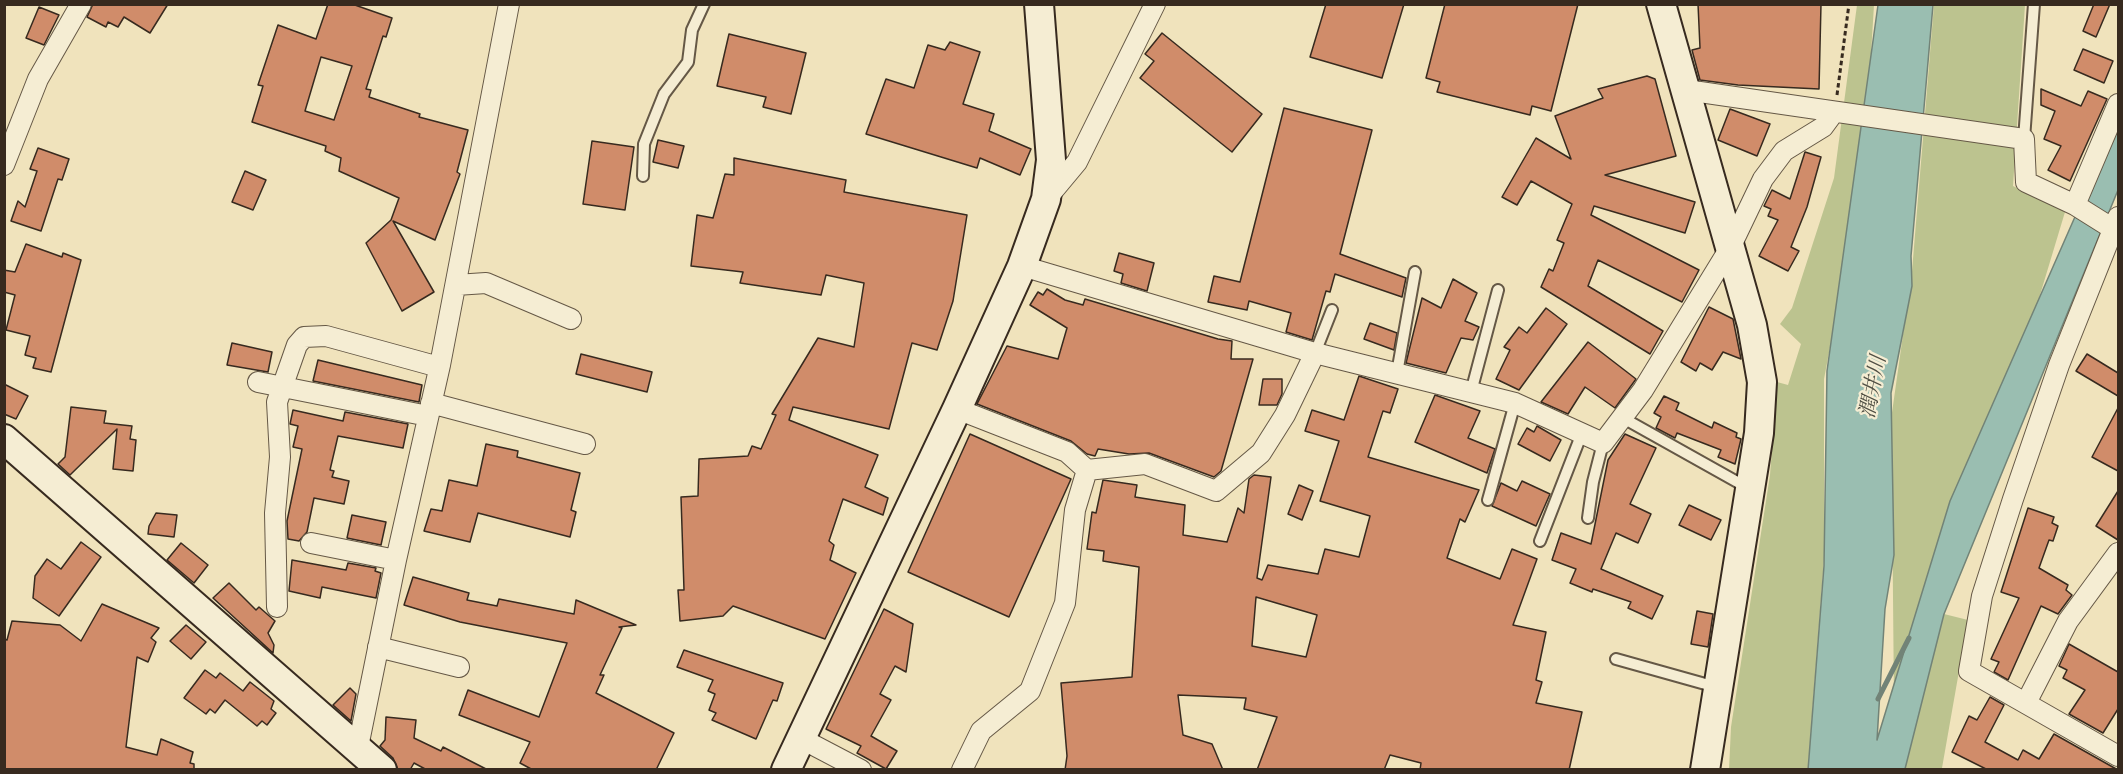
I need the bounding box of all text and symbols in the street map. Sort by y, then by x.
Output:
water label: 潤井川 [1856,354,1892,420]

